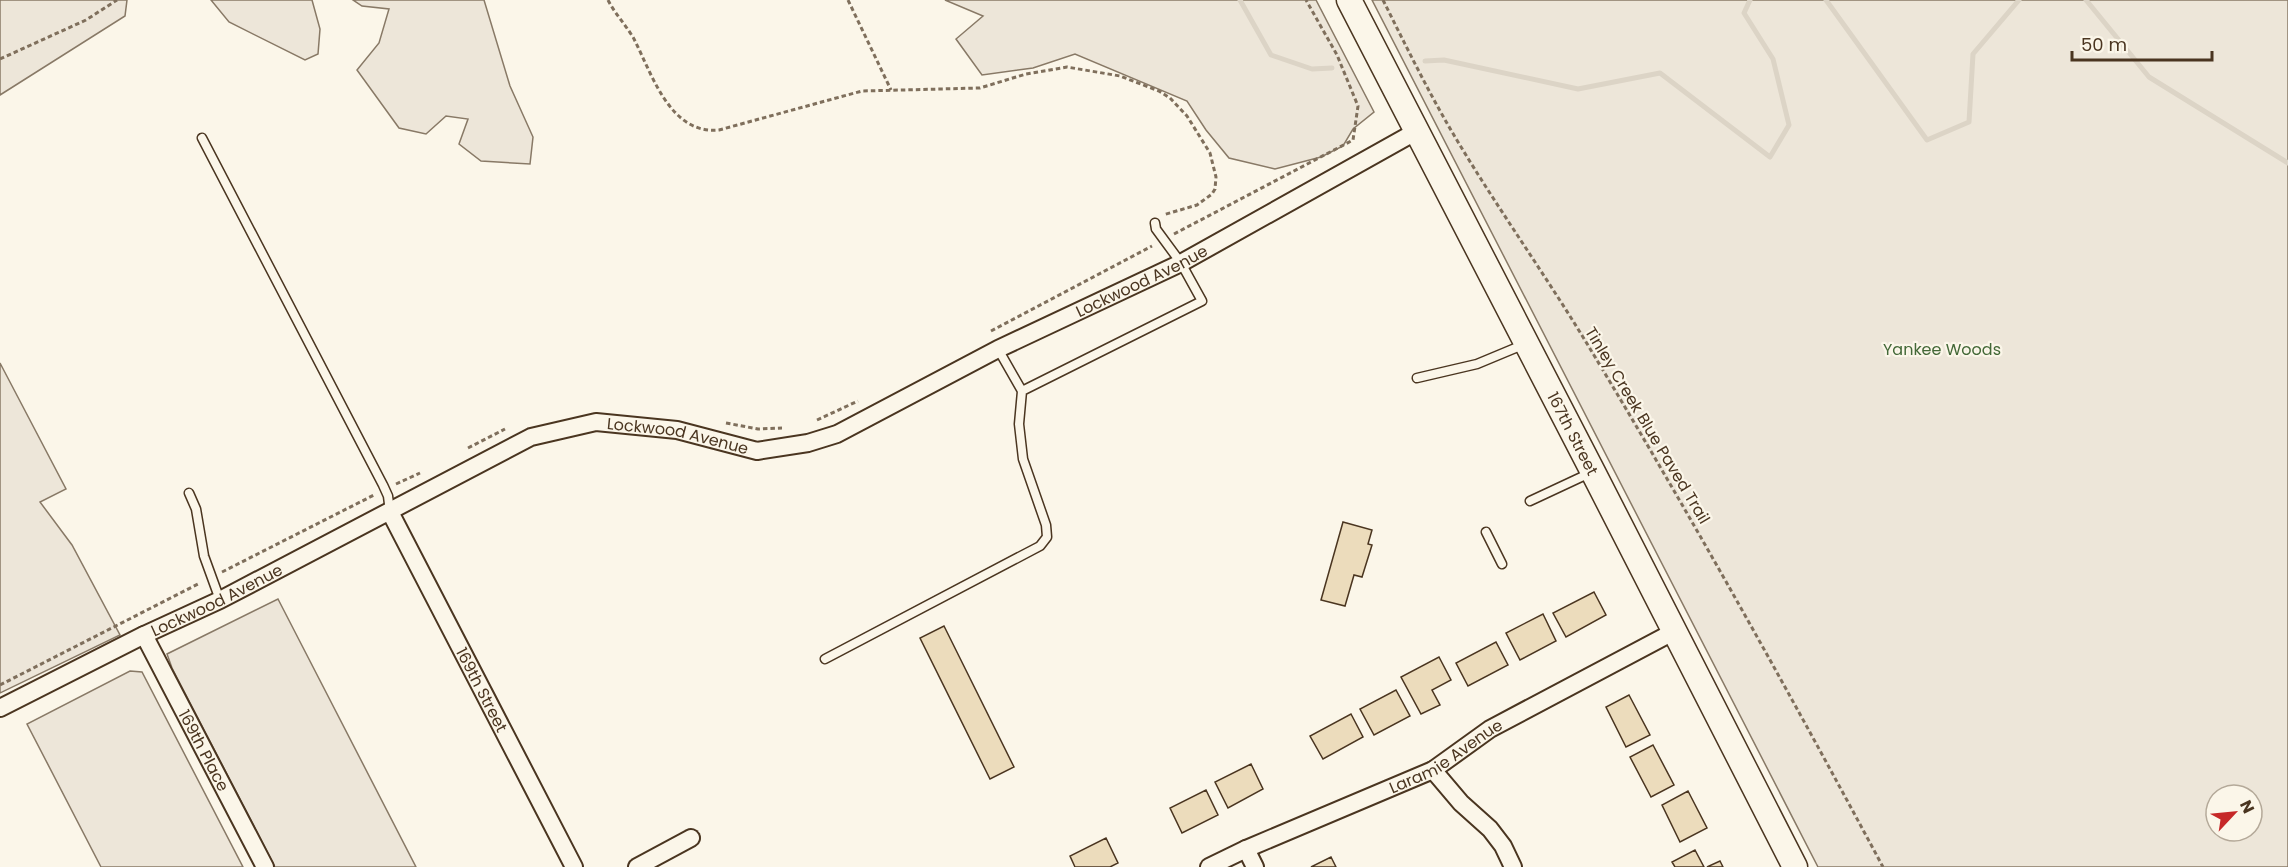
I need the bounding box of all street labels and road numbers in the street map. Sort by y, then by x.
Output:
street label: Lockwood Avenue [1072,239,1212,323]
street label: Tinley Creek Blue Paved Trail [1579,322,1716,528]
street label: 167th Street [1541,388,1604,480]
street label: Lockwood Avenue [606,412,751,460]
street label: Lockwood Avenue [147,558,287,642]
street label: 169th Street [450,643,513,736]
street label: 169th Place [173,706,235,796]
street label: Laramie Avenue [1386,713,1507,799]

